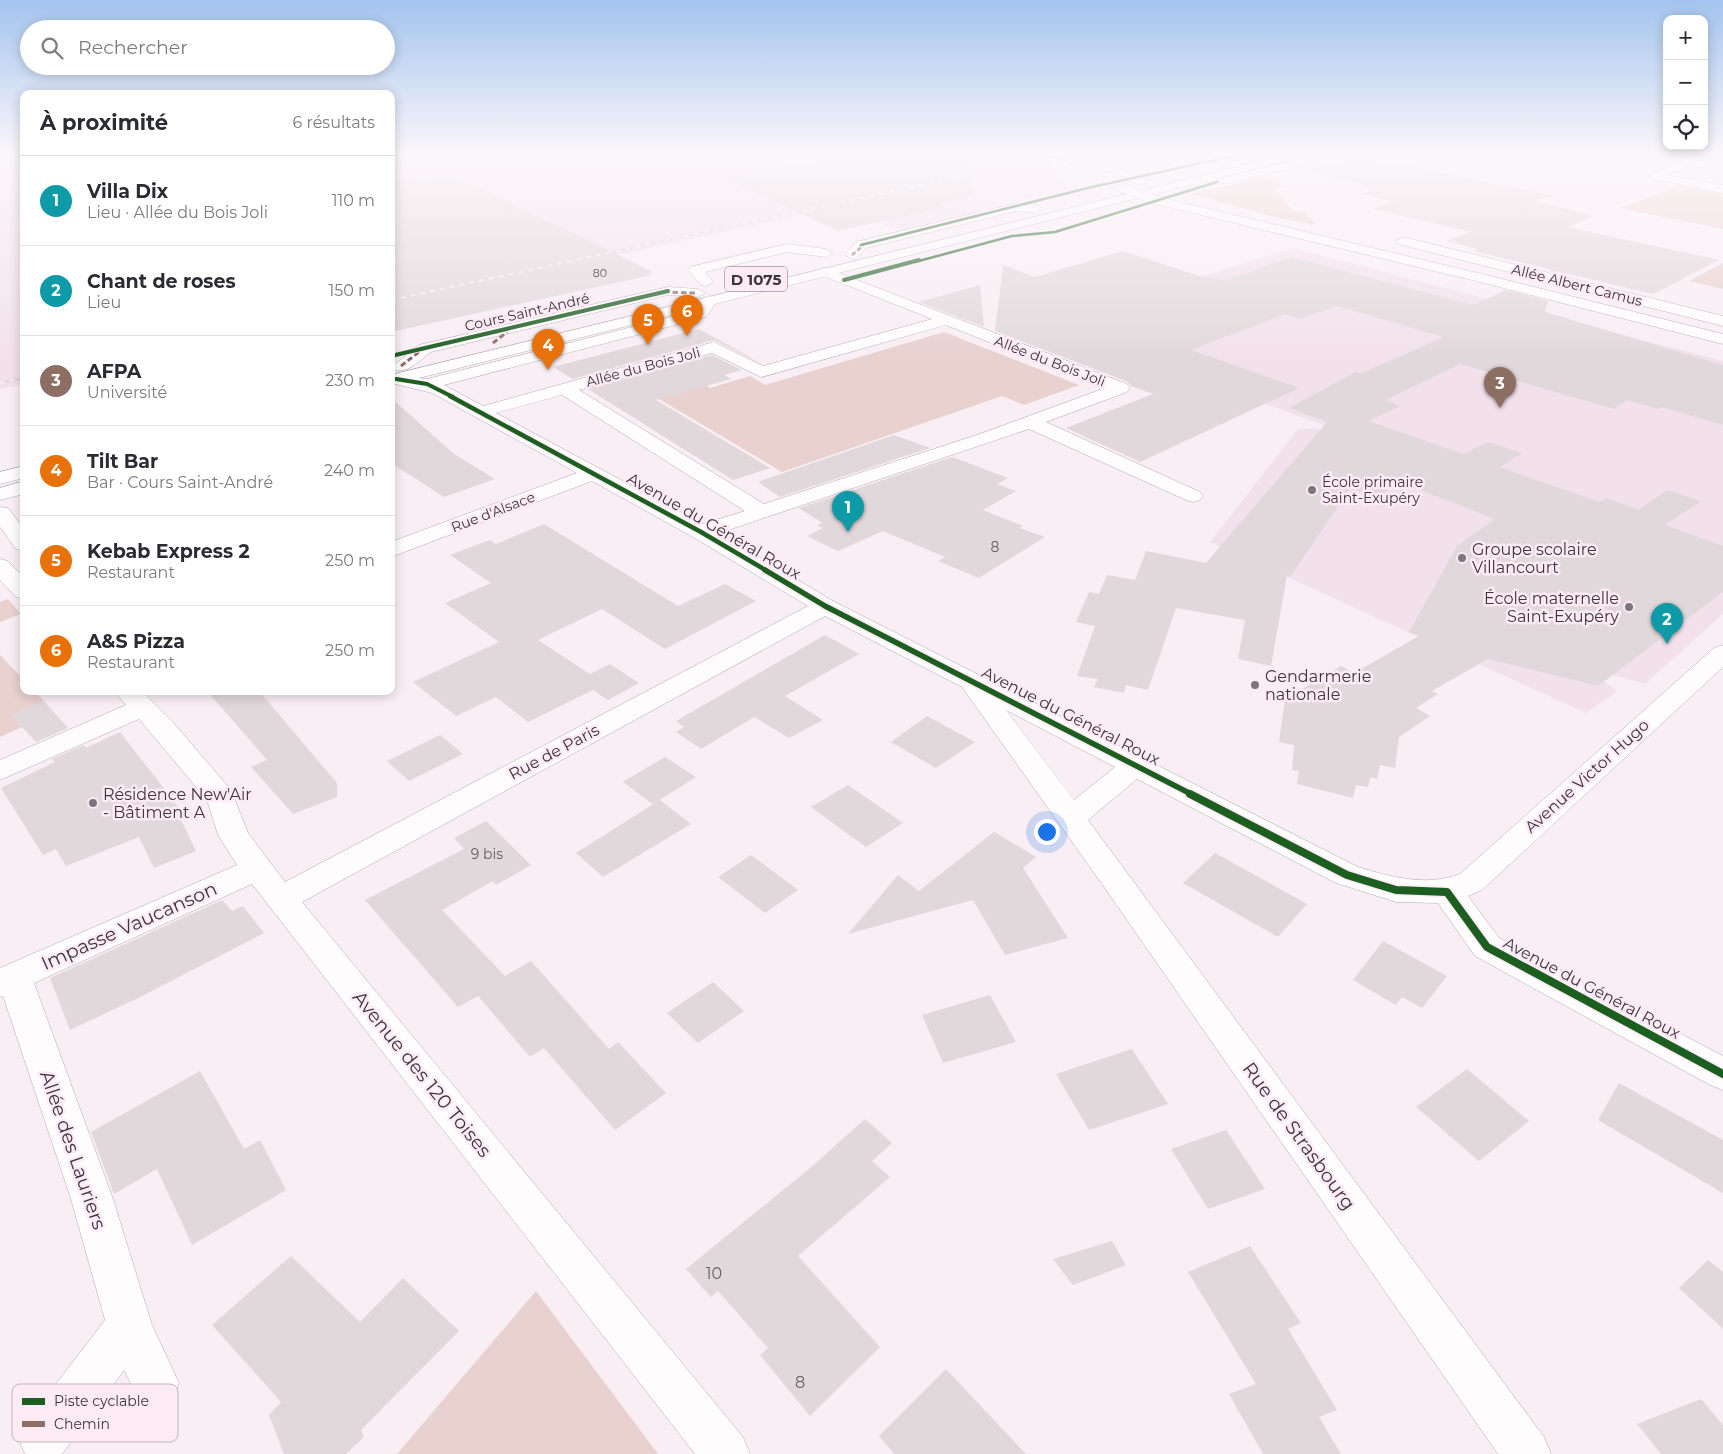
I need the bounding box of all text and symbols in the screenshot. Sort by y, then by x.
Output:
map controls [1663,15,1708,150]
button: + [1663,15,1708,60]
search box [20,20,395,75]
icon: search [38,34,66,62]
text: Rechercher [78,36,188,59]
button: − [1663,60,1708,105]
button: locate [1663,105,1708,150]
text: À proximité [40,110,168,135]
text: 6 résultats [293,113,375,132]
text: Villa Dix [87,180,168,203]
text: 1 [53,191,59,210]
text: 110 m [332,191,375,210]
text: Lieu · Allée du Bois Joli [87,203,268,222]
street label: Allée Albert Camus [1510,260,1644,310]
house number: 80 [593,266,607,280]
road number: D 1075 [725,266,787,292]
text: Chant de roses [87,270,236,293]
text: 2 [51,281,61,300]
text: 150 m [328,281,375,300]
street label: Cours Saint-André [463,289,591,335]
text: Lieu [87,293,121,312]
pin: 6 [671,295,703,336]
pin: 5 [632,304,664,345]
pin: 4 [532,329,564,370]
street label: Allée du Bois Joli [992,332,1108,390]
street label: Allée du Bois Joli [584,343,702,391]
text: AFPA [87,360,141,383]
pin: 3 [1484,367,1516,408]
text: 3 [51,371,61,390]
text: 230 m [325,371,375,390]
text: Université [87,383,167,402]
text: Tilt Bar [87,450,158,473]
text: 4 [50,461,62,480]
text: 240 m [324,461,375,480]
street label: Avenue du Général Roux [624,468,805,584]
text: Bar · Cours Saint-André [87,473,273,492]
place label: École primaire Saint-Exupéry [1322,473,1423,507]
marker: École primaire Saint-Exupéry [1306,484,1318,496]
street label: Rue d'Alsace [448,488,538,536]
pin: 1 [832,491,864,532]
house number: 8 [991,538,1000,556]
text: Kebab Express 2 [87,540,250,563]
place label: Groupe scolaire Villancourt [1472,540,1597,577]
text: 5 [51,551,61,570]
text: 250 m [325,551,375,570]
marker: Groupe scolaire Villancourt [1456,552,1468,564]
text: Restaurant [87,563,175,582]
place label: École maternelle Saint-Exupéry [1484,589,1619,626]
marker: École maternelle Saint-Exupéry [1623,601,1635,613]
pin: 2 [1651,603,1683,644]
text: A&S Pizza [87,630,185,653]
text: 6 [51,641,61,660]
text: 250 m [325,641,375,660]
text: Restaurant [87,653,175,672]
street label: Avenue du Général Roux [979,663,1164,769]
place label: Gendarmerie nationale [1265,667,1371,704]
marker: Gendarmerie nationale [1249,679,1261,691]
street label: Avenue Victor Hugo [1521,715,1653,837]
street label: Rue de Paris [505,720,603,784]
place label: Résidence New'Air - Bâtiment A [103,785,252,822]
marker: Résidence New'Air - Bâtiment A [87,797,99,809]
your location [1034,819,1060,845]
house number: 9 bis [471,845,503,863]
street label: Impasse Vaucanson [38,877,220,975]
street label: Avenue du Général Roux [1500,933,1684,1043]
street label: Avenue des 120 Toises [348,986,496,1162]
street label: Rue de Strasbourg [1238,1058,1360,1214]
street label: Allée des Lauriers [35,1068,111,1232]
house number: 10 [706,1264,722,1283]
house number: 8 [795,1373,805,1392]
legend [12,1384,178,1442]
text: Piste cyclable [54,1392,149,1410]
text: Chemin [54,1415,110,1433]

